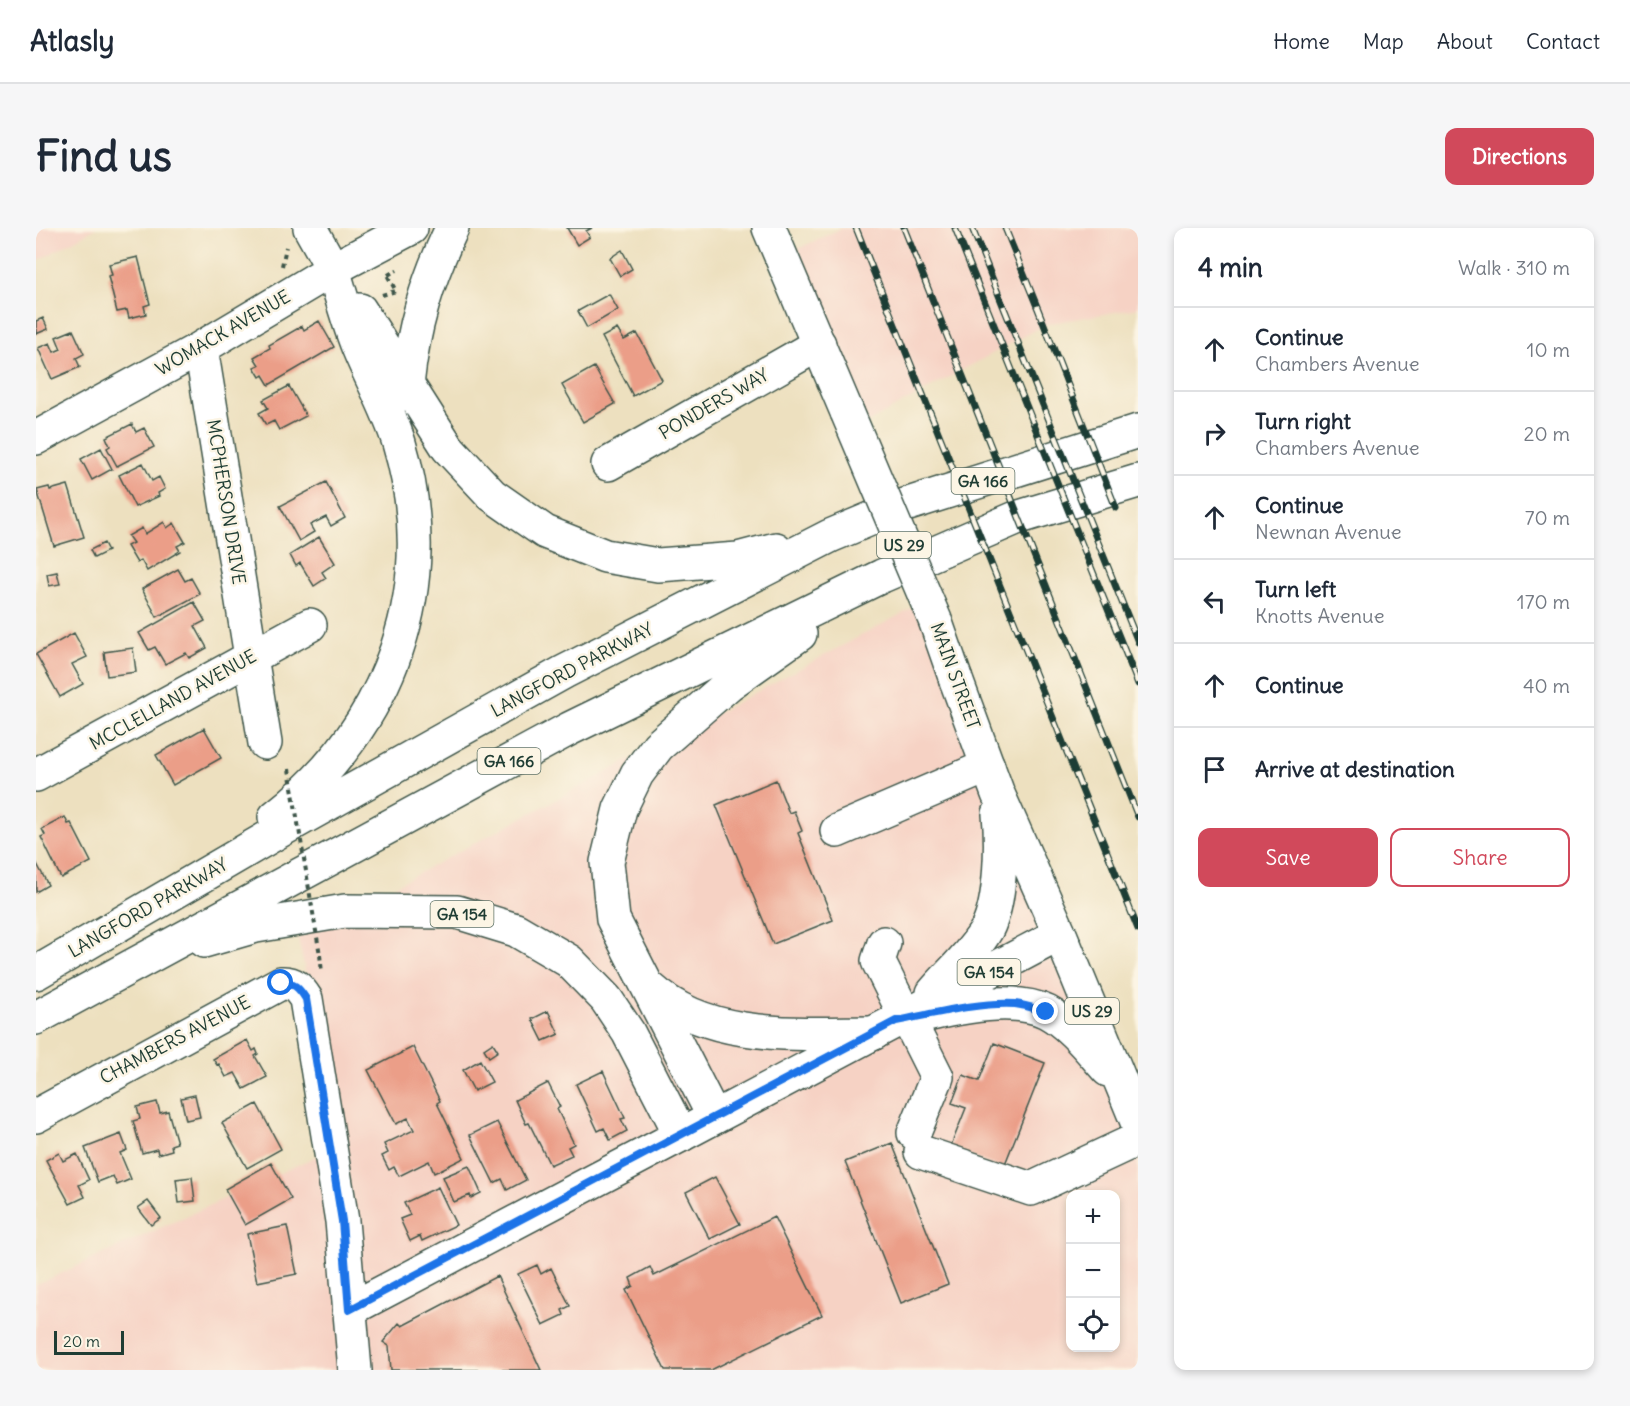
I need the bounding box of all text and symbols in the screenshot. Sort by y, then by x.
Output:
text: Atlasly [30,23,114,59]
text: Home [1273,28,1330,55]
text: Map [1363,28,1404,55]
text: About [1437,28,1493,55]
text: Contact [1526,28,1600,55]
button: Directions [1445,128,1594,185]
text: Find us [36,130,172,182]
text: 4 min [1198,251,1263,284]
text: Walk · 310 m [1458,255,1570,280]
street label: WOMACK AVENUE [151,285,294,380]
text: Continue [1255,323,1344,351]
icon: ahead [1198,333,1231,366]
text: 10 m [1527,337,1570,362]
text: Chambers Avenue [1255,351,1420,376]
street label: PONDERS WAY [655,363,773,444]
text: Turn right [1255,407,1351,435]
icon: right [1198,417,1231,450]
street label: MCPHERSON DRIVE [202,418,251,586]
text: 20 m [1524,421,1570,446]
text: Chambers Avenue [1255,435,1420,460]
road number: GA 166 [952,468,1014,494]
text: Continue [1255,491,1344,519]
icon: ahead [1198,501,1231,534]
text: 70 m [1525,505,1570,530]
text: Newnan Avenue [1255,519,1402,544]
road number: US 29 [877,532,931,558]
text: Turn left [1255,575,1336,603]
icon: left [1198,585,1231,618]
text: 170 m [1517,589,1570,614]
text: Knotts Avenue [1255,603,1384,628]
street label: LANGFORD PARKWAY [487,617,657,722]
street label: MAIN STREET [925,619,985,732]
street label: MCCLELLAND AVENUE [85,644,260,755]
icon: ahead [1198,669,1231,702]
text: Continue [1255,671,1344,699]
text: 40 m [1523,673,1570,698]
road number: GA 166 [478,748,540,774]
icon: arrive [1198,753,1231,786]
text: Arrive at destination [1255,755,1455,783]
button: Save [1198,828,1378,887]
button: Share [1390,828,1570,887]
street label: LANGFORD PARKWAY [64,852,232,963]
road number: GA 154 [430,901,494,927]
road number: GA 154 [958,959,1020,985]
route start [267,969,293,995]
street label: CHAMBERS AVENUE [96,990,254,1089]
route end [1032,998,1058,1024]
road number: US 29 [1065,998,1119,1024]
map controls [1066,1190,1120,1352]
button: + [1066,1190,1120,1244]
button: − [1066,1244,1120,1298]
button: locate [1066,1298,1120,1352]
scale bar [54,1328,124,1356]
text: 20 m [63,1331,100,1351]

